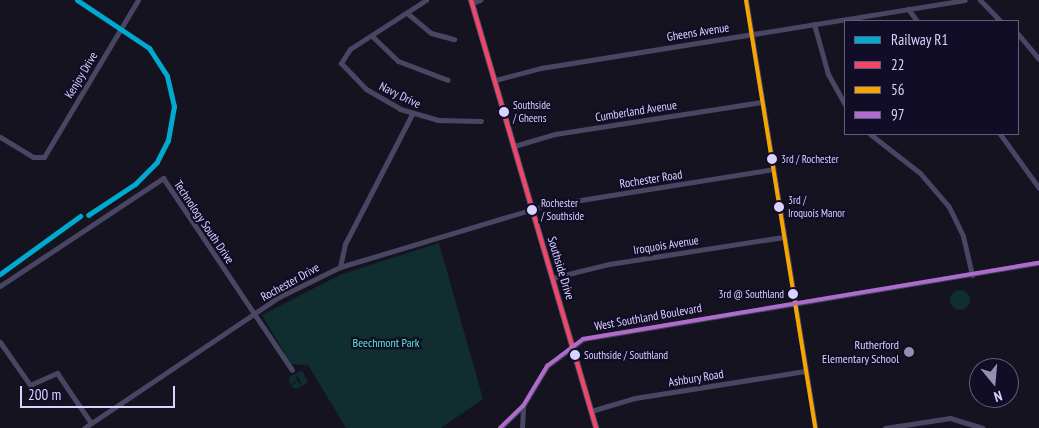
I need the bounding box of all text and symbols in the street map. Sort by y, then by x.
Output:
street label: Gheens Avenue [666,20,730,44]
legend [844,20,1019,135]
text: Railway R1 [891,30,948,49]
street label: Kenjoy Drive [61,49,101,101]
text: 22 [891,55,905,74]
street label: Navy Drive [377,79,423,111]
text: 56 [891,80,905,99]
street label: Cumberland Avenue [594,97,678,125]
place label: Southside / Gheens [513,99,551,125]
text: 97 [891,105,905,124]
marker: Southside / Gheens [499,107,509,117]
place label: 3rd / Rochester [781,152,839,166]
marker: 3rd / Rochester [767,154,777,164]
street label: Rochester Road [619,167,683,191]
street label: Technology South Drive [171,177,237,267]
place label: 3rd / Iroquois Manor [788,194,845,220]
place label: Rochester / Southside [541,197,584,223]
marker: 3rd / Iroquois Manor [774,202,784,212]
marker: Rochester / Southside [527,205,537,215]
street label: Iroquois Avenue [632,233,700,257]
street label: Southside Drive [545,235,577,301]
street label: Rochester Drive [258,260,322,304]
place label: 3rd @ Southland [719,287,784,301]
marker: 3rd @ Southland [788,289,798,299]
street label: West Southland Boulevard [593,300,703,334]
park label: Beechmont Park [353,336,419,350]
place label: Rutherford Elementary School [822,338,899,366]
marker: Rutherford Elementary School [903,346,915,358]
place label: Southside / Southland [584,348,668,362]
marker: Southside / Southland [570,350,580,360]
north arrow [969,358,1019,408]
street label: Ashbury Road [667,366,725,390]
scale bar [22,376,178,408]
text: 200 m [28,385,61,404]
text: N [992,387,1004,406]

